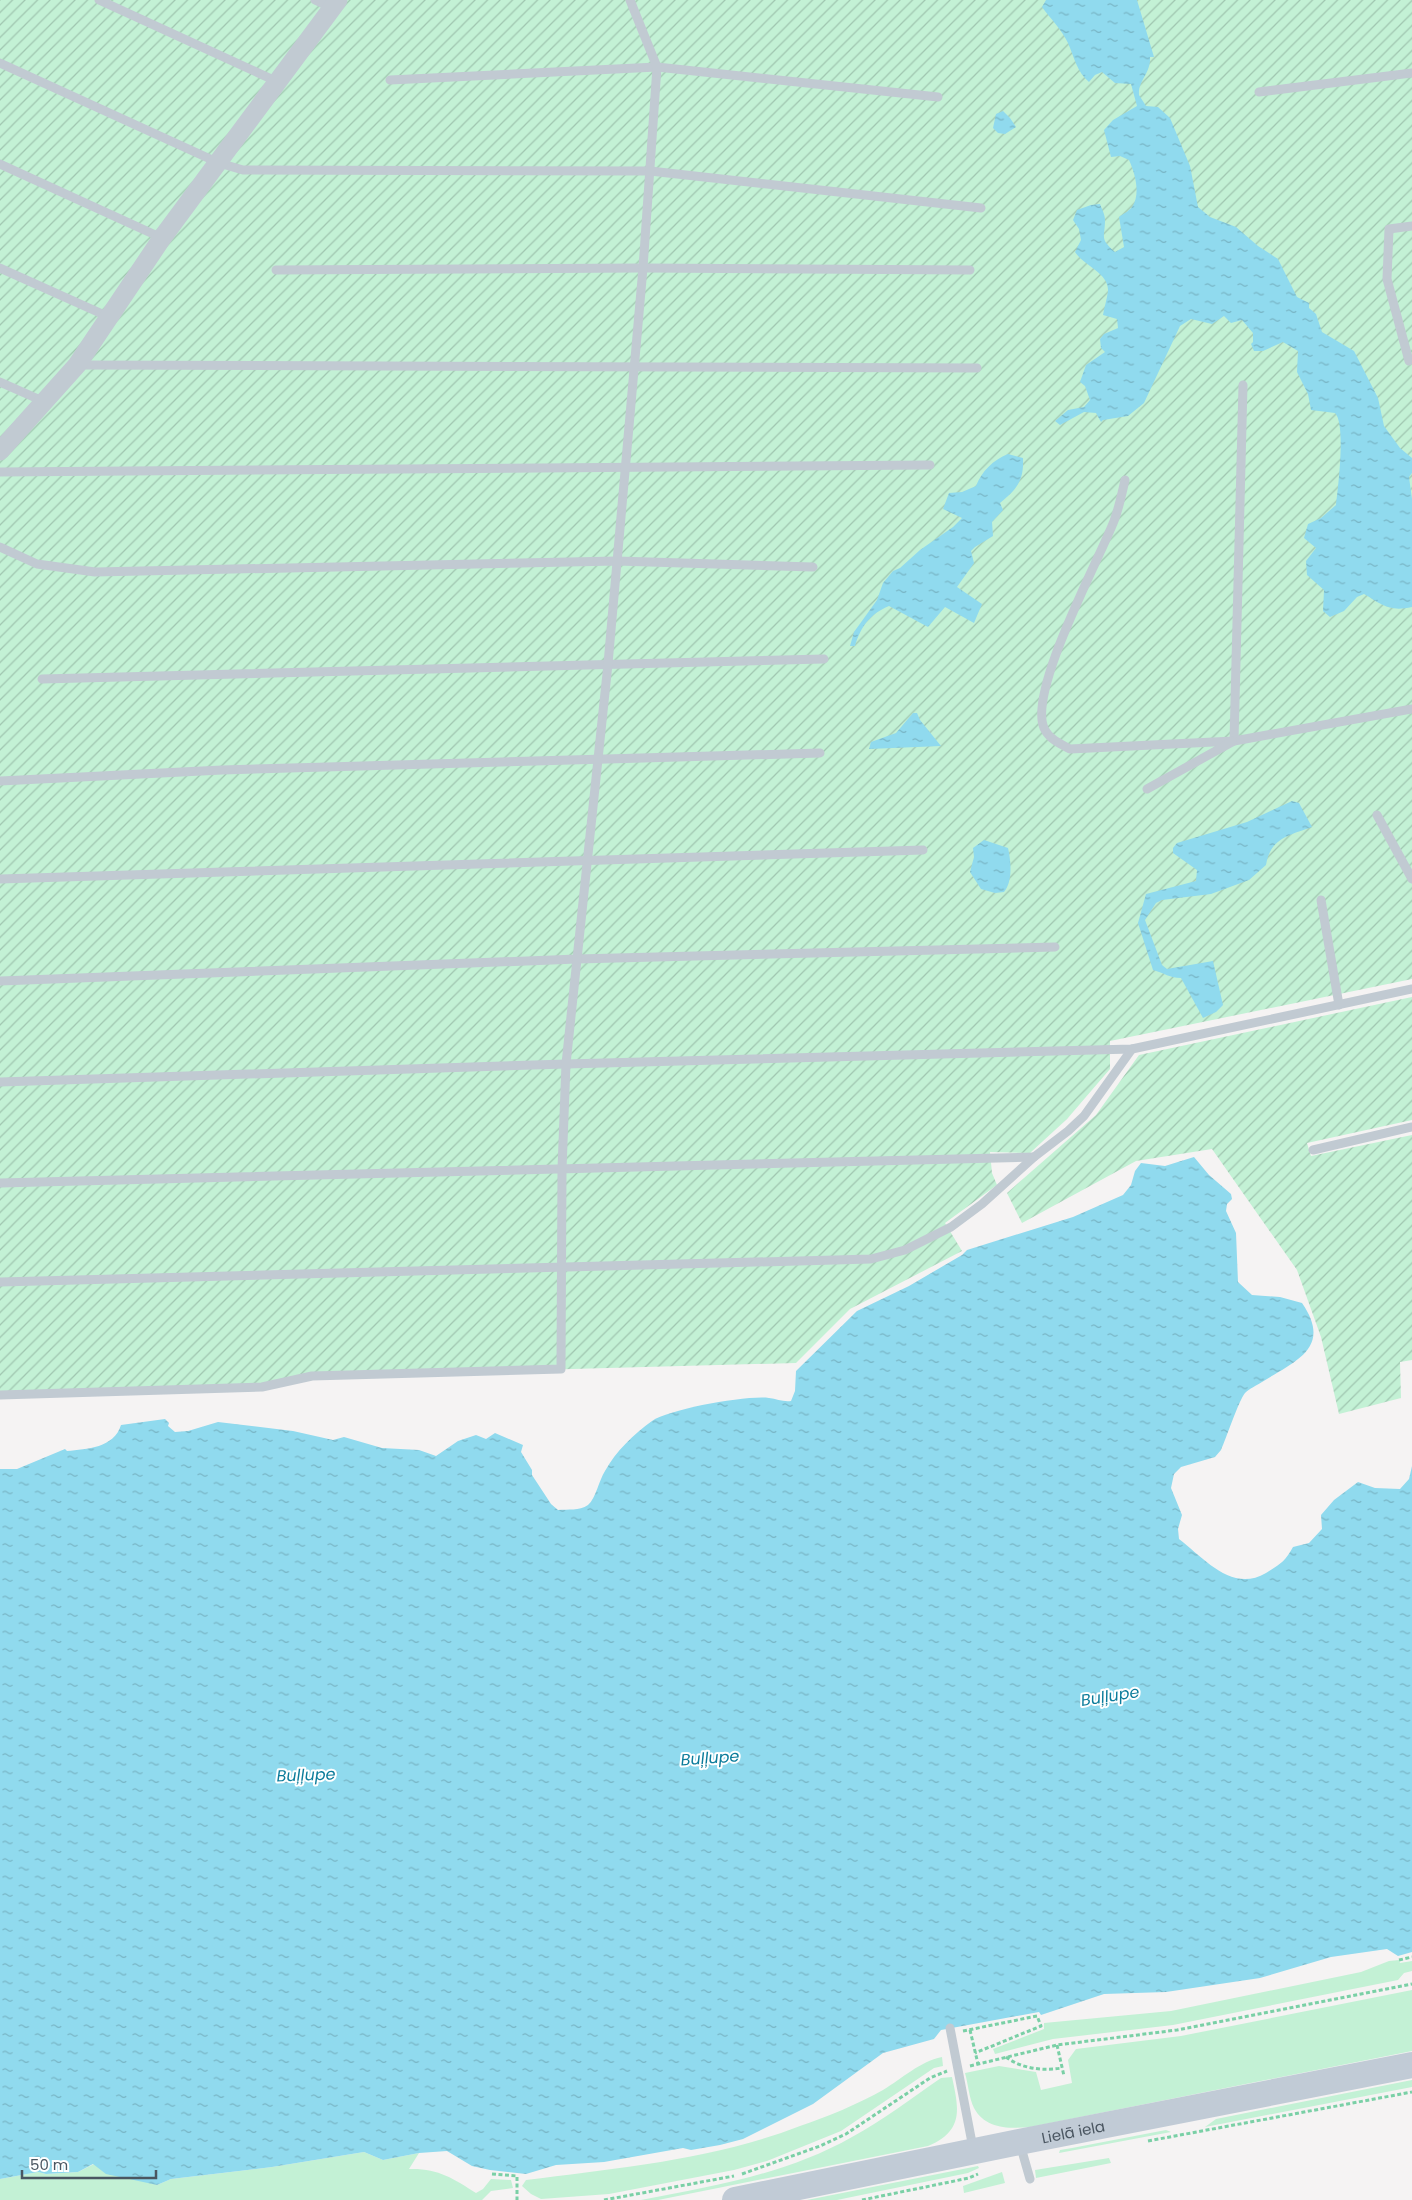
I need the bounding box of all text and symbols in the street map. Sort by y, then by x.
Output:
water label: Buļļupe [1079,1680,1141,1712]
water label: Buļļupe [680,1744,740,1772]
water label: Buļļupe [276,1762,336,1788]
street label: Lielā iela [1040,2115,1107,2148]
scale bar [22,2148,156,2180]
text: 50 m [30,2154,68,2175]

